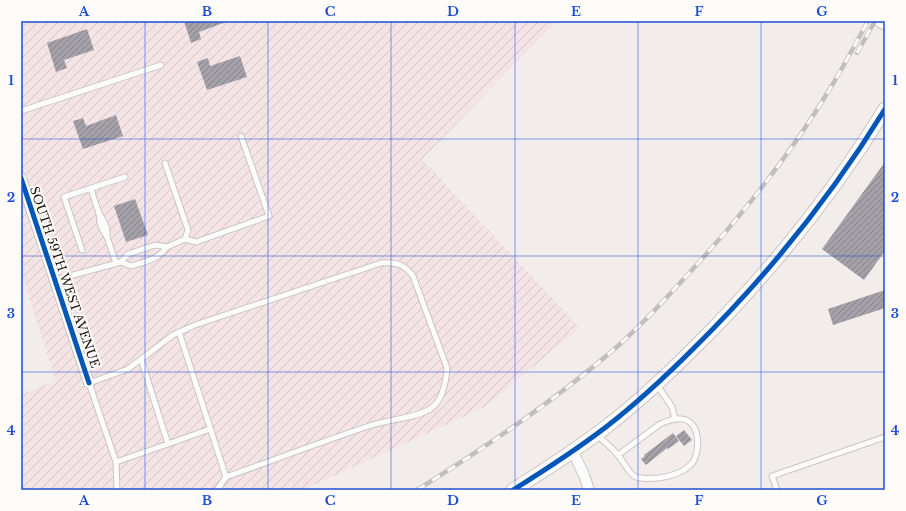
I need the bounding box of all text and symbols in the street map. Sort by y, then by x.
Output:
text: A [78,3,90,20]
text: B [202,3,212,20]
text: C [325,3,336,20]
text: D [447,3,459,20]
text: E [571,3,581,20]
text: F [695,3,704,20]
text: G [816,3,828,20]
text: 1 [8,72,14,89]
text: 1 [892,72,898,89]
street label: SOUTH 59TH WEST AVENUE [27,184,103,370]
text: 2 [7,189,15,206]
text: 2 [891,189,899,206]
text: 3 [7,305,15,322]
text: 3 [891,305,899,322]
text: 4 [7,422,16,439]
text: 4 [891,422,900,439]
text: A [78,492,90,509]
text: B [202,492,212,509]
text: C [325,492,336,509]
text: D [447,492,459,509]
text: E [571,492,581,509]
text: F [695,492,704,509]
text: G [816,492,828,509]

